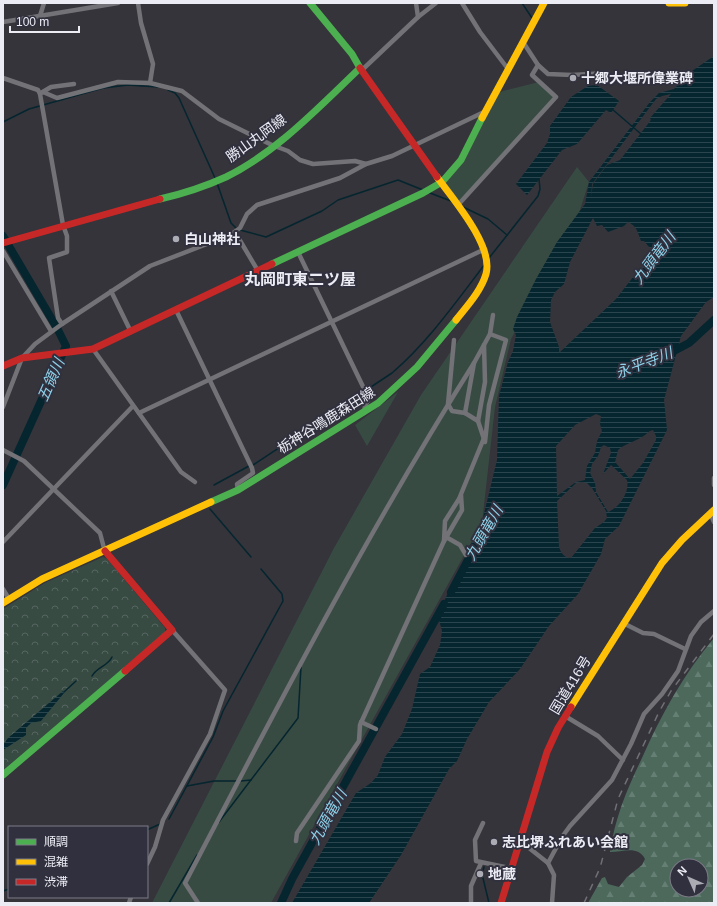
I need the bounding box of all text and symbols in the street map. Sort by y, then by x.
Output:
scale bar [10,8,79,34]
text: 100 m [16,15,49,29]
place label: 十郷大堰所偉業碑 [581,70,693,86]
marker: 十郷大堰所偉業碑 [568,73,578,83]
street label: 勝山丸岡線 [223,111,289,165]
water label: 九頭竜川 [629,227,680,287]
place label: 白山神社 [184,231,240,247]
marker: 白山神社 [171,234,181,244]
district label: 丸岡町東二ツ屋 [244,271,356,288]
water label: 永平寺川 [613,343,677,381]
water label: 五領川 [34,354,68,404]
street label: 栃神谷鳴鹿森田線 [274,384,378,456]
water label: 九頭竜川 [461,501,507,563]
street label: 国道416号 [546,653,594,717]
water label: 九頭竜川 [306,785,351,847]
legend [8,826,148,898]
place label: 志比堺ふれあい会館 [502,834,628,850]
text: 順調 [44,835,68,849]
marker: 志比堺ふれあい会館 [489,837,499,847]
text: 混雑 [44,855,68,869]
north arrow [669,858,709,898]
text: N [675,864,689,878]
place label: 地蔵 [488,866,516,882]
marker: 地蔵 [475,869,485,879]
text: 渋滞 [44,875,68,889]

